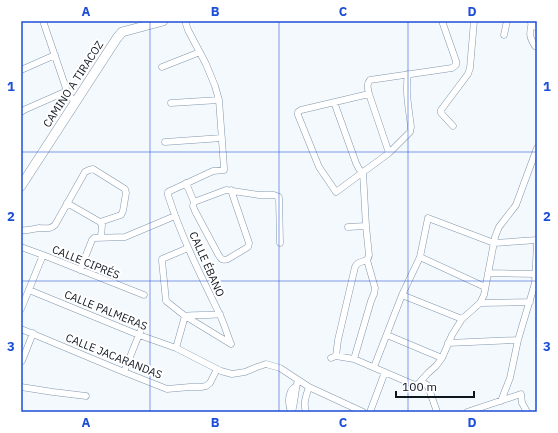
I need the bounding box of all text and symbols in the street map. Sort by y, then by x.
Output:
text: A [82,3,91,20]
text: B [211,3,220,20]
text: C [339,3,348,20]
text: D [467,3,477,20]
street label: CAMINO A TIRACOZ [40,38,106,130]
text: 1 [7,78,15,95]
text: 1 [543,78,551,95]
text: 2 [7,208,15,225]
text: 2 [543,208,551,225]
street label: CALLE ÉBANO [186,229,228,299]
street label: CALLE CIPRÉS [50,242,122,282]
street label: CALLE PALMERAS [62,287,150,333]
street label: CALLE JACARANDAS [64,330,164,382]
text: 3 [7,338,15,355]
text: 3 [543,338,551,355]
scale bar [396,373,474,399]
text: 100 m [402,379,437,394]
text: A [82,414,91,431]
text: B [211,414,220,431]
text: C [339,414,348,431]
text: D [467,414,477,431]

